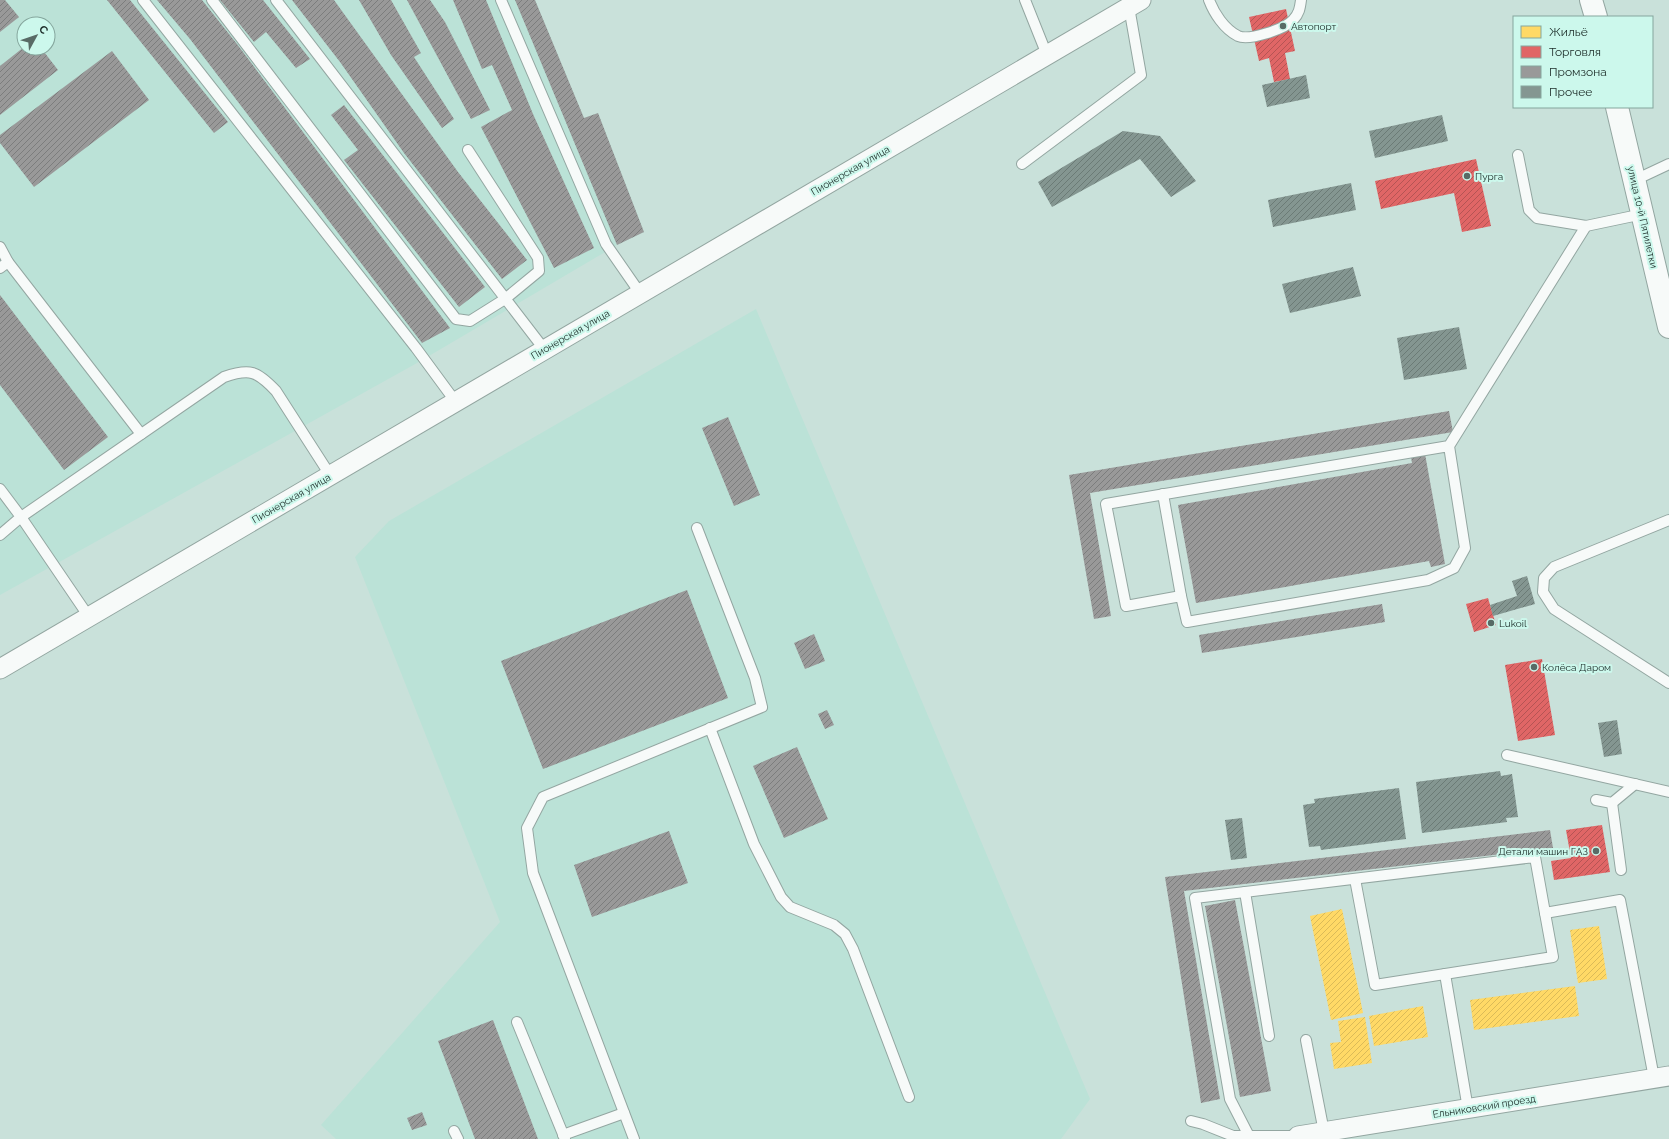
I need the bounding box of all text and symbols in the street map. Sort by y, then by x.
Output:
north arrow [16,16,56,56]
legend [1513,16,1653,108]
marker: Автопорт [1278,21,1288,31]
place label: Автопорт [1291,21,1337,32]
text: С [36,23,51,37]
text: Жильё [1549,25,1588,39]
text: Торговля [1549,45,1601,59]
text: Промзона [1549,65,1607,79]
text: Прочее [1549,85,1592,99]
street label: Пионерская улица [809,143,891,197]
street label: улица 10-й Пятилетки [1625,165,1660,269]
marker: Пурга [1462,171,1472,181]
place label: Пурга [1475,171,1503,182]
street label: Пионерская улица [529,307,611,361]
street label: Пионерская улица [250,471,332,525]
marker: Lukoil [1486,618,1496,628]
place label: Lukoil [1499,618,1527,629]
marker: Колёса Даром [1529,662,1539,672]
place label: Колёса Даром [1542,662,1611,673]
place label: Детали машин ГАЗ [1498,846,1589,857]
marker: Детали машин ГАЗ [1591,846,1601,856]
street label: Ельниковский проезд [1432,1093,1536,1120]

